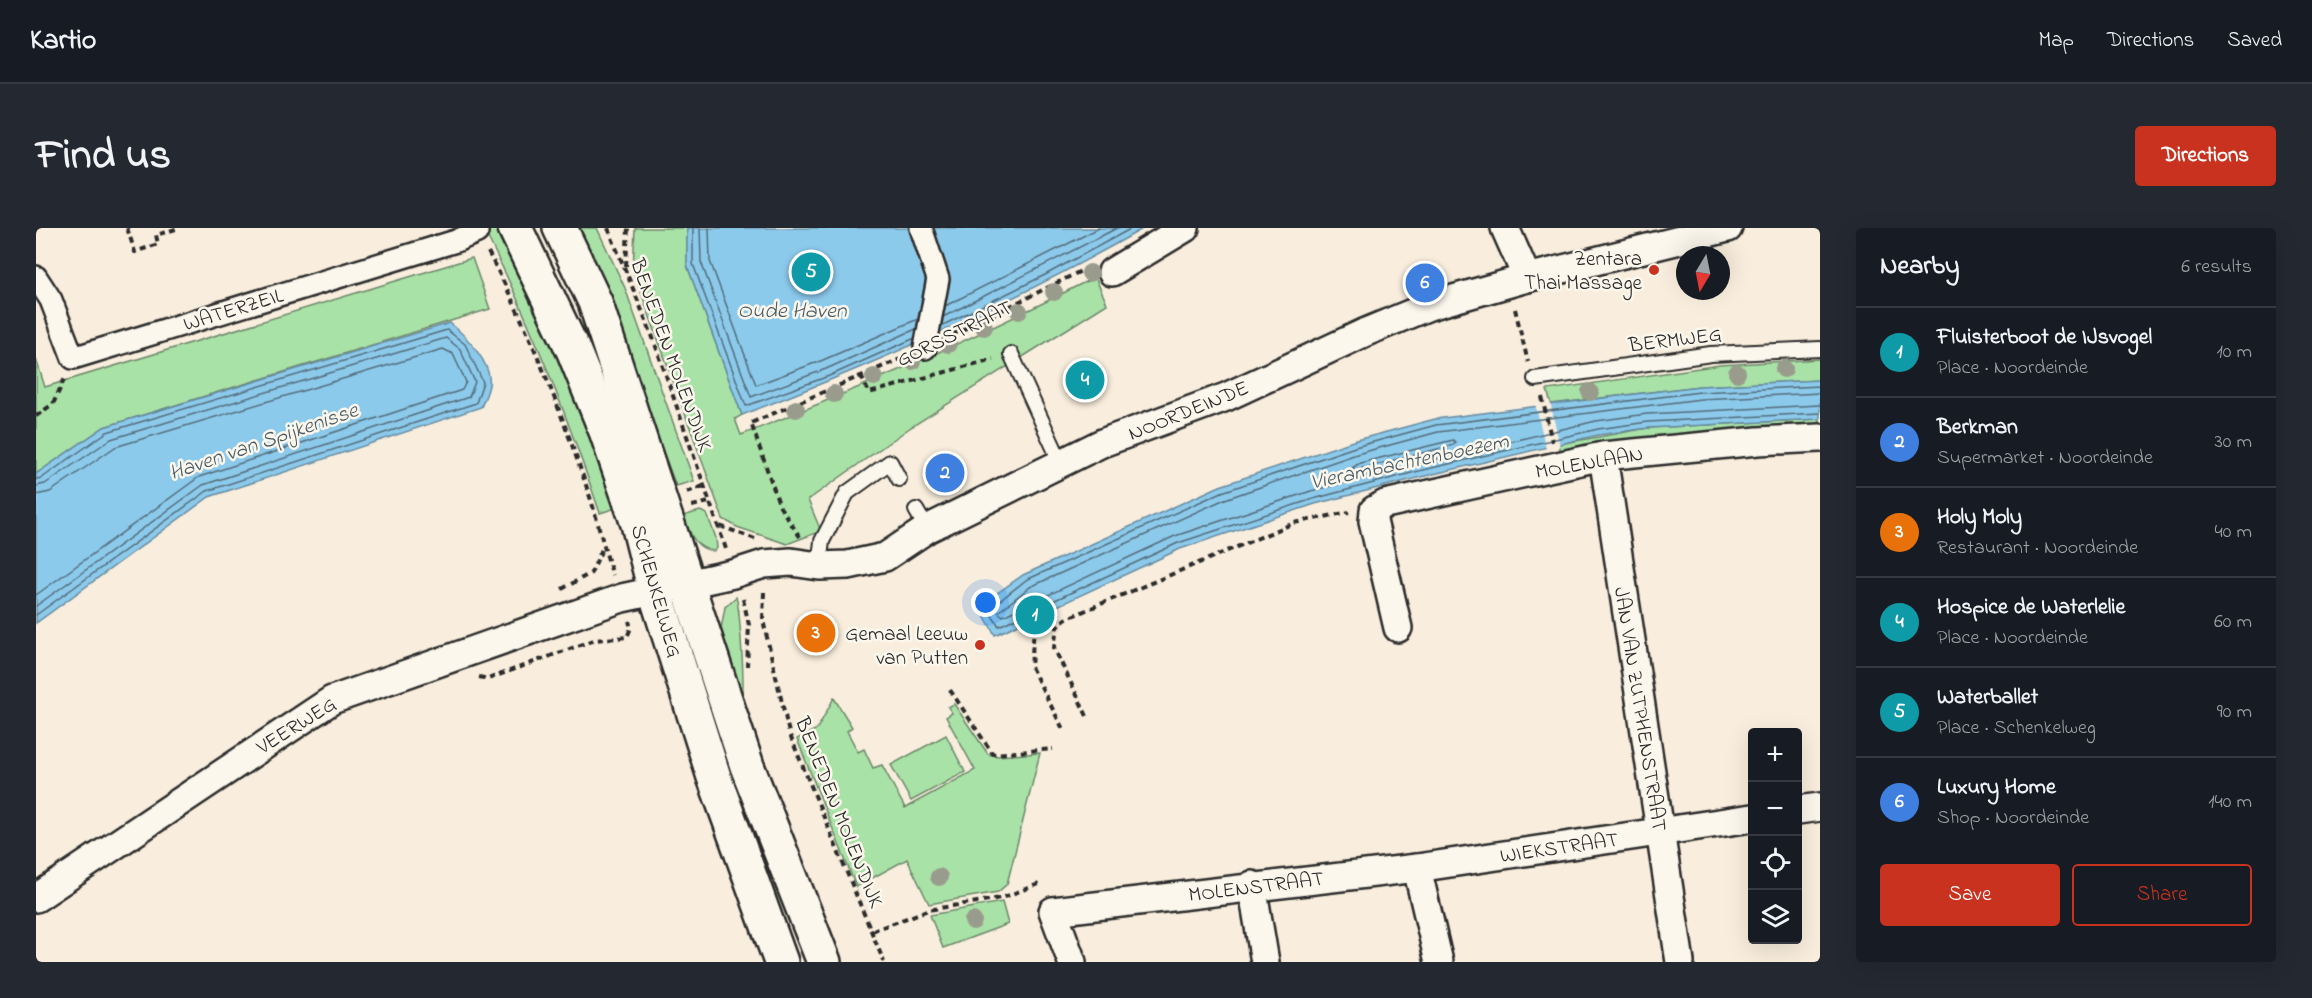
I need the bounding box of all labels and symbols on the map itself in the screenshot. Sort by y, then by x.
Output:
place label: Zentara Thai Massage [1524,245,1643,301]
north arrow [1676,246,1730,300]
pin: 5 [792,250,830,294]
street label: BENEDEN MOLENDIJK [621,254,719,457]
pin: 6 [1406,260,1444,306]
marker: Zentara Thai Massage [1647,263,1661,277]
street label: WATERZEIL [180,281,287,340]
street label: GORSSTRAAT [892,294,1018,376]
water label: Oude Haven [737,296,848,328]
street label: BERMWEG [1626,320,1723,362]
pin: 4 [1066,358,1104,402]
street label: NOORDEINDE [1124,374,1253,450]
water label: Haven van Spijkenisse [165,395,364,490]
water label: Vierambachtenboezem [1308,426,1513,500]
street label: MOLENLAAN [1533,440,1646,488]
pin: 2 [926,450,964,496]
street label: SCHENKELWEG [622,522,688,662]
street label: JAN VAN ZUTPHENSTRAAT [1605,585,1673,834]
your location [971,588,1000,617]
pin: 1 [1016,592,1054,638]
pin: 3 [796,610,836,656]
place label: Gemaal Leeuw van Putten [845,620,968,674]
marker: Gemaal Leeuw van Putten [973,638,987,652]
street label: VEERWEG [250,690,343,764]
street label: BENEDEN MOLENDIJK [786,712,890,913]
street label: WIEKSTRAAT [1498,826,1620,872]
street label: MOLENSTRAAT [1187,865,1326,911]

